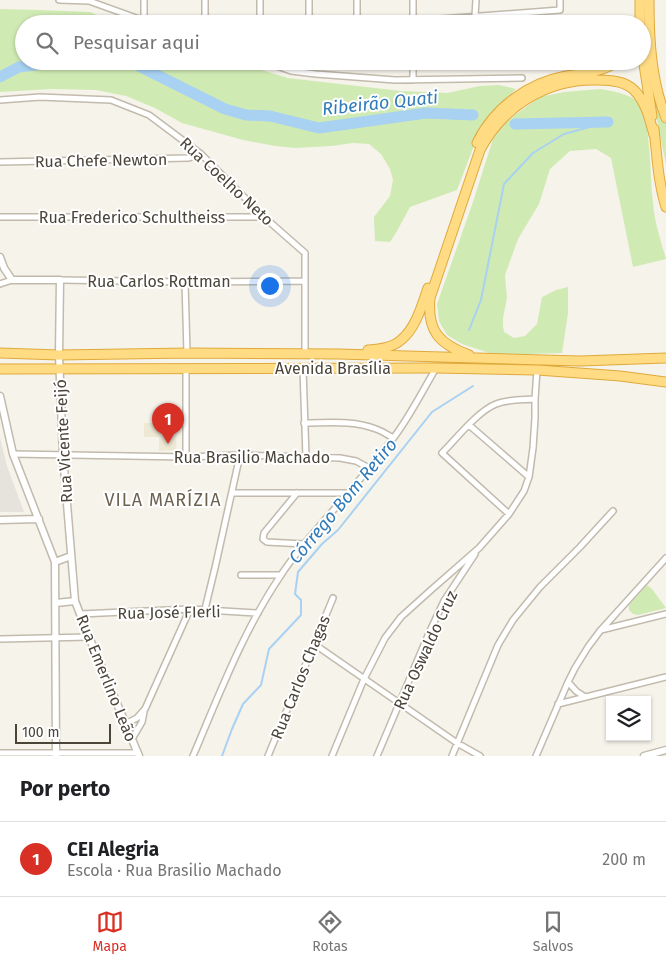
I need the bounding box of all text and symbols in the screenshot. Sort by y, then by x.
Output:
search box [15,15,651,70]
icon: search [33,29,61,57]
text: Pesquisar aqui [73,31,200,54]
water label: Ribeirão Quati [321,86,439,120]
street label: Rua Coelho Neto [176,133,277,230]
street label: Rua Chefe Newton [35,150,167,171]
street label: Rua Frederico Schultheiss [39,208,225,227]
street label: Rua Carlos Rottman [87,272,231,291]
your location [257,273,283,299]
street label: Avenida Brasília [275,359,391,378]
street label: Rua Vicente Feijó [51,379,76,503]
pin: 1 [152,403,184,444]
water label: Córrego Bom Retiro [284,434,402,568]
street label: Rua Brasilio Machado [174,448,330,467]
district label: VILA MARÍZIA [105,488,221,511]
street label: Rua Oswaldo Cruz [390,588,461,713]
street label: Rua José FIerli [117,602,221,623]
street label: Rua Emerlino Leão [72,612,141,744]
street label: Rua Carlos Chagas [267,612,334,742]
map controls [606,696,651,741]
button: layers [606,696,651,741]
scale bar [15,721,111,744]
text: 100 m [22,724,59,741]
text: Por perto [20,776,110,802]
text: CEI Alegria [67,838,159,861]
text: 1 [32,850,40,869]
text: 200 m [602,850,646,869]
text: Escola · Rua Brasilio Machado [67,861,282,880]
tab: Mapa [93,908,127,955]
tab: Rotas [312,908,348,955]
tab: Salvos [533,908,573,955]

